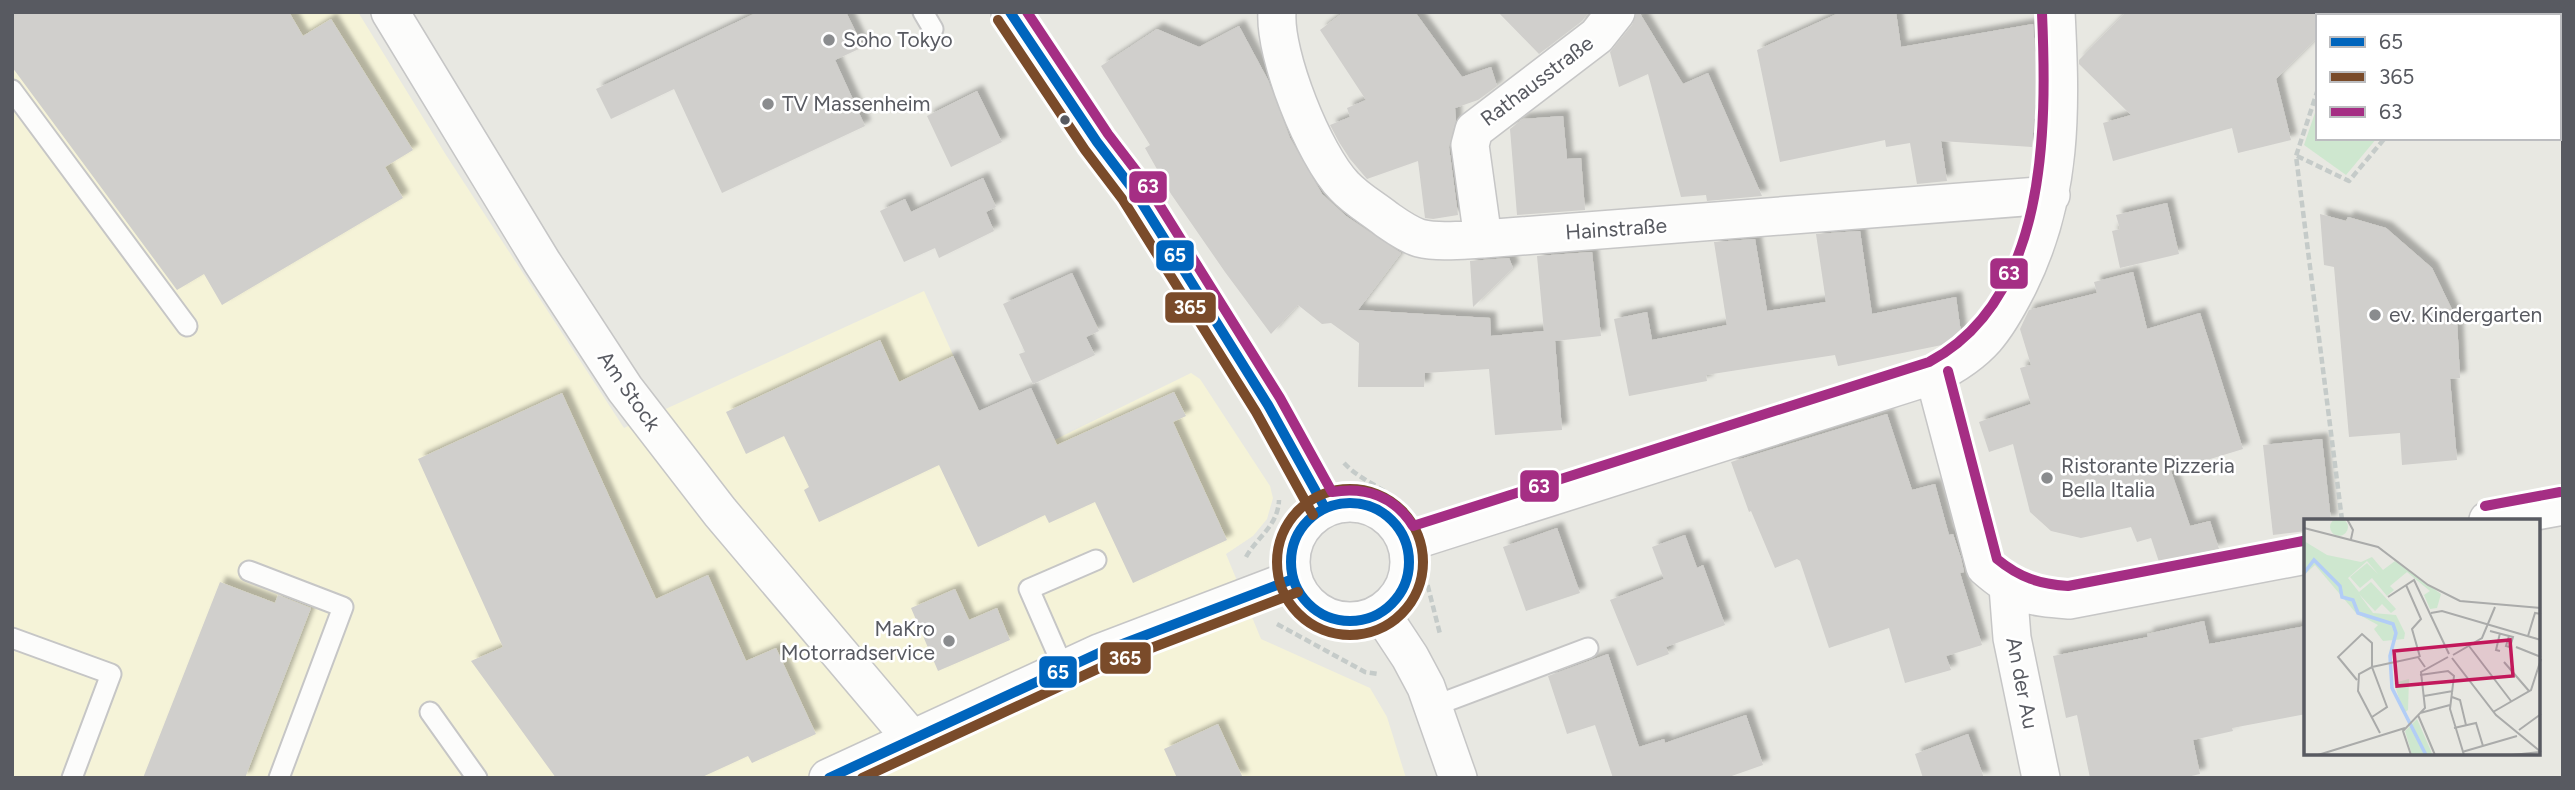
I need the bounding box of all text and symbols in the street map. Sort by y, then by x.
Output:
legend [2316,14,2561,140]
place label: Soho Tokyo [843,27,953,52]
text: 65 [2379,29,2403,54]
street label: Rathausstraße [1475,30,1598,131]
marker: Soho Tokyo [821,32,837,48]
text: 365 [2379,64,2414,89]
place label: TV Massenheim [782,91,930,116]
marker: TV Massenheim [760,96,776,112]
text: 63 [2379,99,2402,124]
unlabelled marker [1058,113,1072,127]
line badge: 63 [1128,170,1168,204]
text: 63 [1137,175,1159,198]
street label: Hainstraße [1564,212,1668,245]
line badge: 65 [1155,239,1195,272]
text: 65 [1164,244,1186,267]
line badge: 63 [1989,257,2029,290]
text: 63 [1998,262,2020,285]
line badge: 365 [1164,291,1217,324]
text: 365 [1174,296,1206,319]
place label: ev. Kindergarten [2389,302,2542,327]
marker: ev. Kindergarten [2367,307,2383,323]
street label: Am Stock [593,346,666,436]
place label: Ristorante Pizzeria Bella Italia [2061,453,2235,502]
line badge: 63 [1519,469,1560,503]
marker: Ristorante Pizzeria Bella Italia [2039,470,2055,486]
text: 63 [1528,475,1550,498]
inset map [2304,519,2540,755]
place label: MaKro Motorradservice [781,616,935,665]
marker: MaKro Motorradservice [941,633,957,649]
street label: An der Au [2001,635,2044,731]
line badge: 365 [1099,641,1152,675]
text: 365 [1109,647,1141,670]
line badge: 65 [1038,655,1078,689]
text: 65 [1047,661,1069,684]

